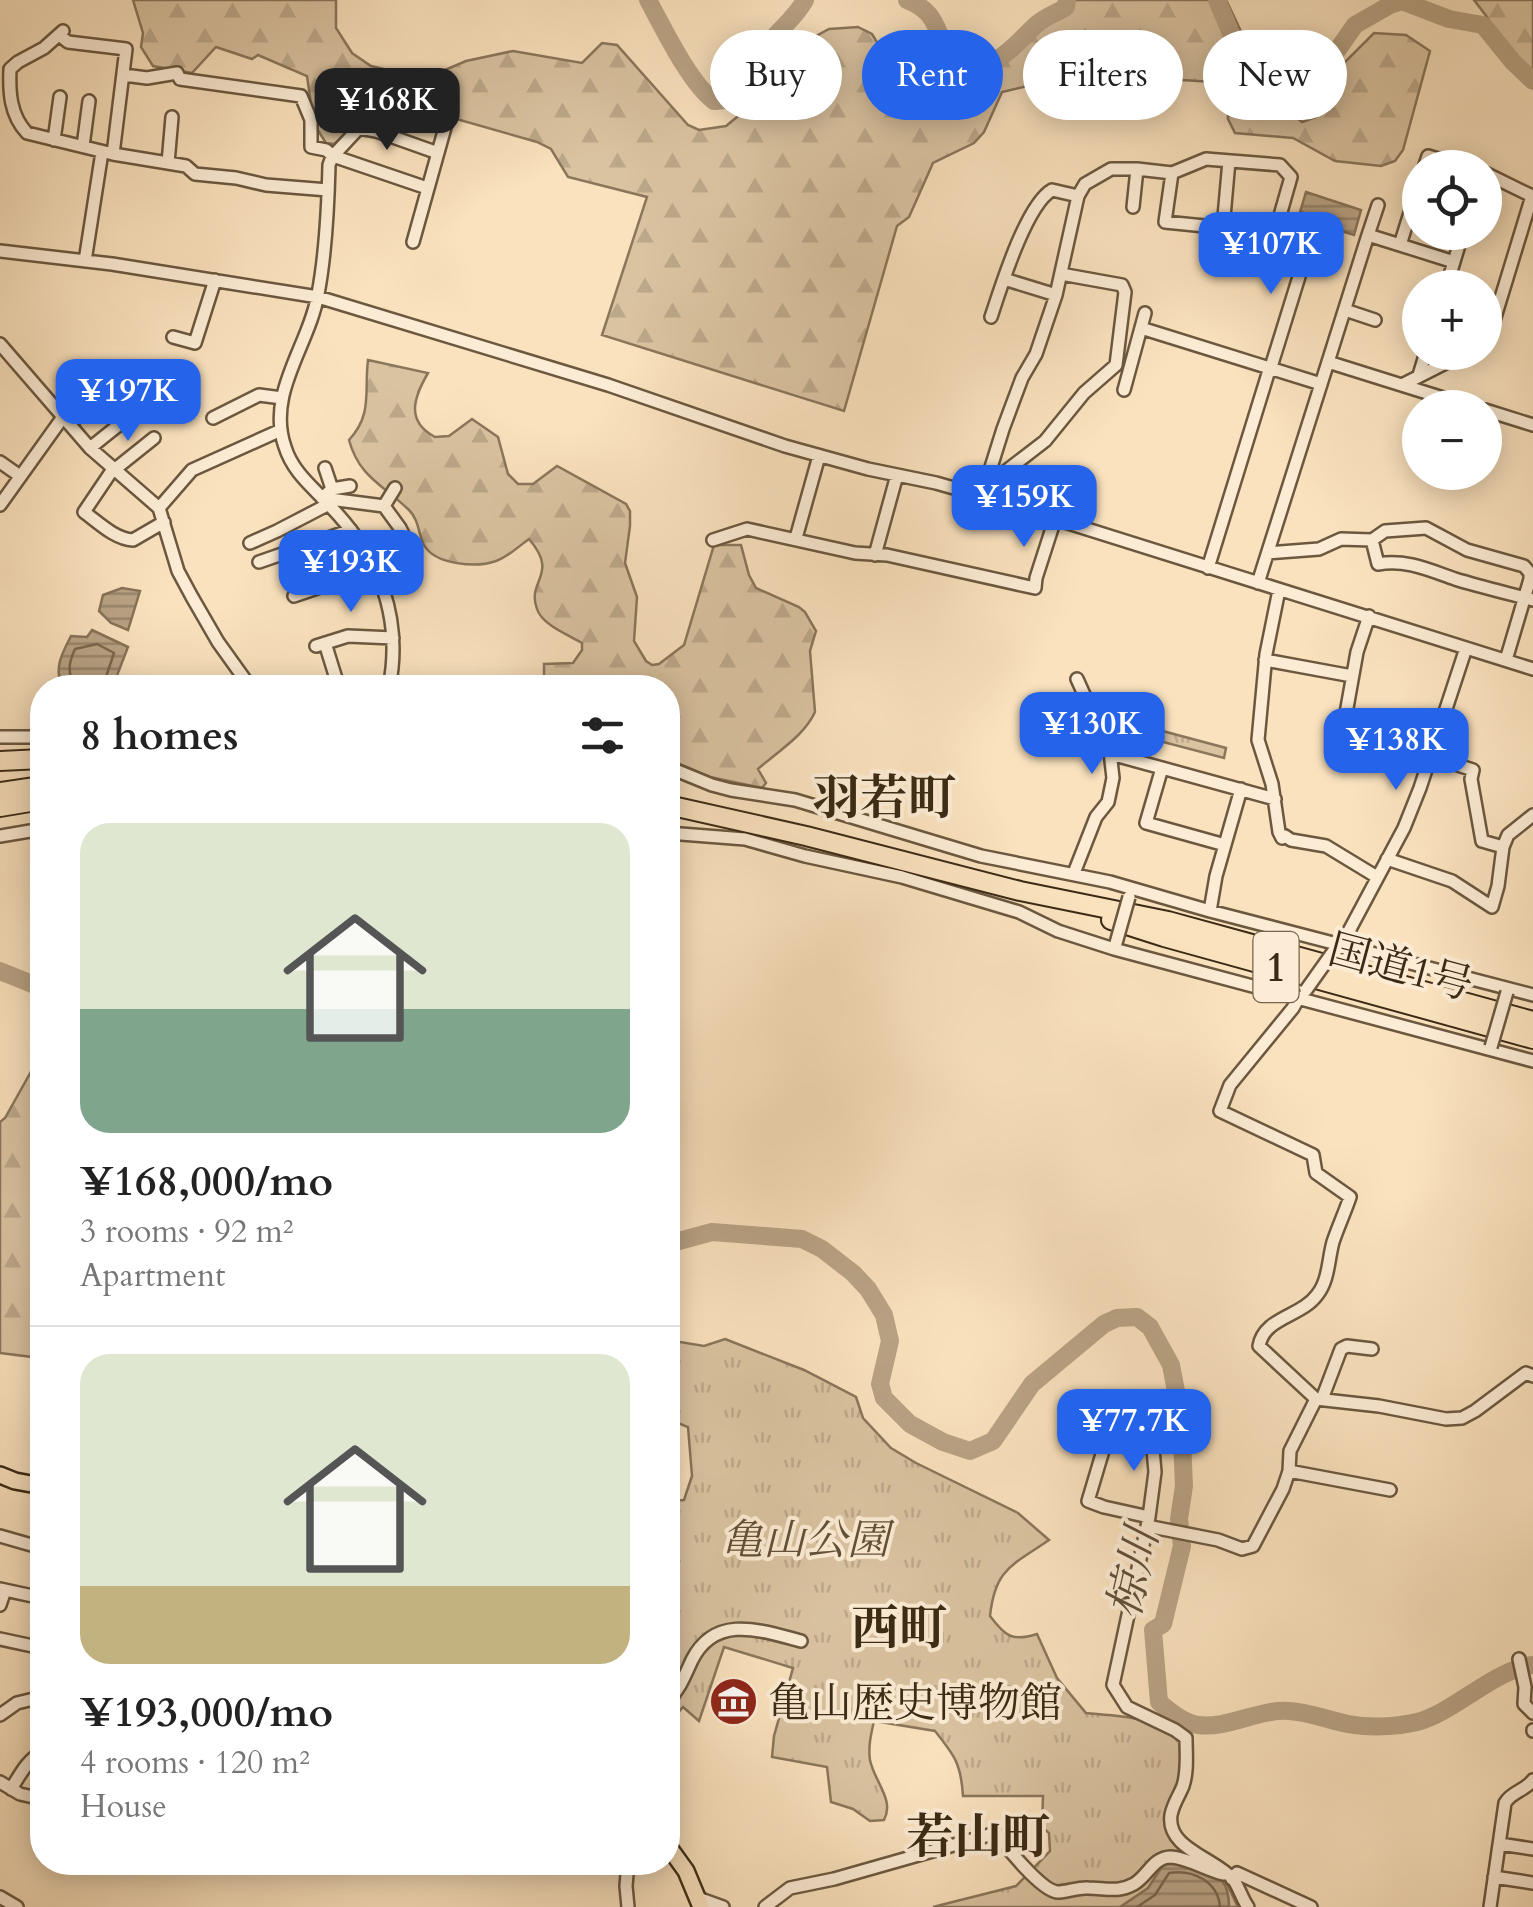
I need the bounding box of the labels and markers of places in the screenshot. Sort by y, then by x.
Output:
pin: ¥168K [317,68,457,153]
pin: ¥107K [1201,212,1341,297]
pin: ¥197K [58,359,198,444]
pin: ¥159K [954,465,1094,550]
pin: ¥193K [281,530,421,615]
pin: ¥130K [1022,692,1162,777]
pin: ¥138K [1326,708,1466,793]
pin: ¥77.7K [1053,1389,1215,1474]
place label: 亀山歴史博物館 [768,1675,1062,1732]
museum icon: 亀山歴史博物館 [707,1676,759,1728]

